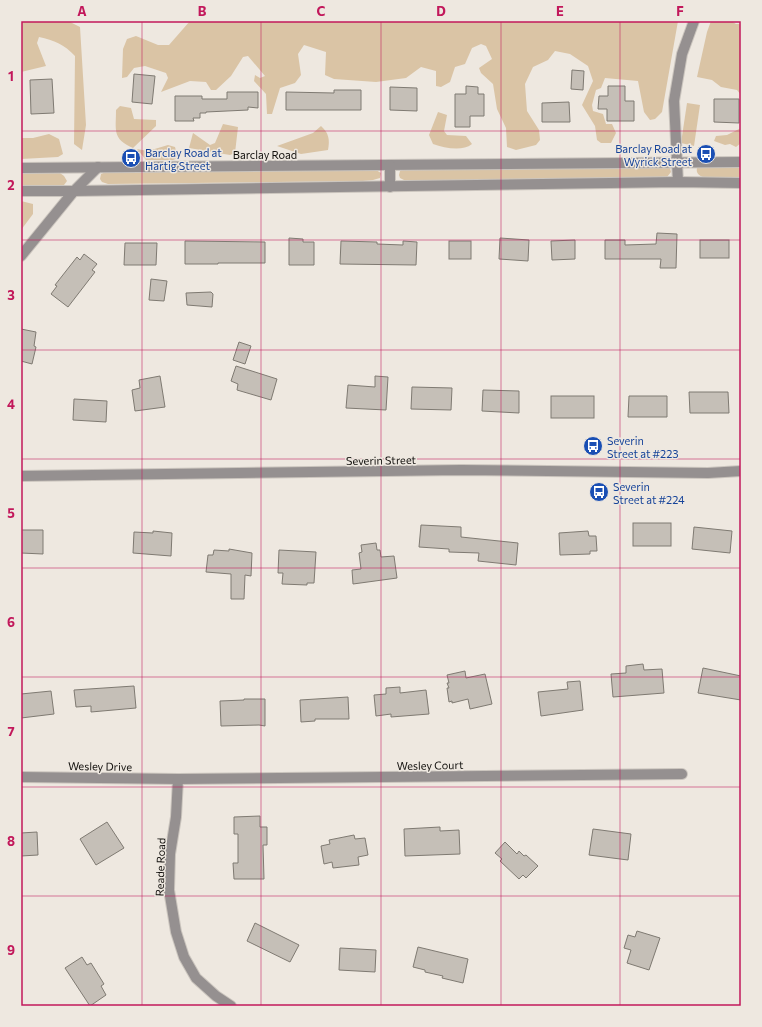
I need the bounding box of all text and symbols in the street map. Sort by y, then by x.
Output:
text: A [77,3,87,19]
text: B [198,3,207,19]
text: C [317,3,326,19]
text: D [436,3,446,19]
text: E [556,3,564,19]
text: F [676,3,684,19]
text: 1 [8,68,14,84]
place label: Barclay Road at Wyrick Street [615,142,692,168]
bus stop icon: Barclay Road at Wyrick Street [695,143,717,165]
place label: Barclay Road at Hartig Street [145,146,222,172]
bus stop icon: Barclay Road at Hartig Street [120,147,142,169]
street label: Barclay Road [233,148,297,161]
text: 2 [7,177,15,193]
text: 3 [7,287,15,303]
text: 4 [7,396,15,412]
place label: Severin Street at #223 [607,434,679,460]
bus stop icon: Severin Street at #223 [582,435,604,457]
street label: Severin Street [346,453,417,467]
place label: Severin Street at #224 [613,480,685,506]
bus stop icon: Severin Street at #224 [588,481,610,503]
text: 5 [7,505,15,521]
text: 6 [7,614,15,630]
text: 7 [7,723,15,739]
street label: Wesley Court [397,758,464,772]
street label: Wesley Drive [68,759,132,773]
text: 8 [7,833,15,849]
street label: Reade Road [152,838,168,896]
text: 9 [7,942,15,958]

